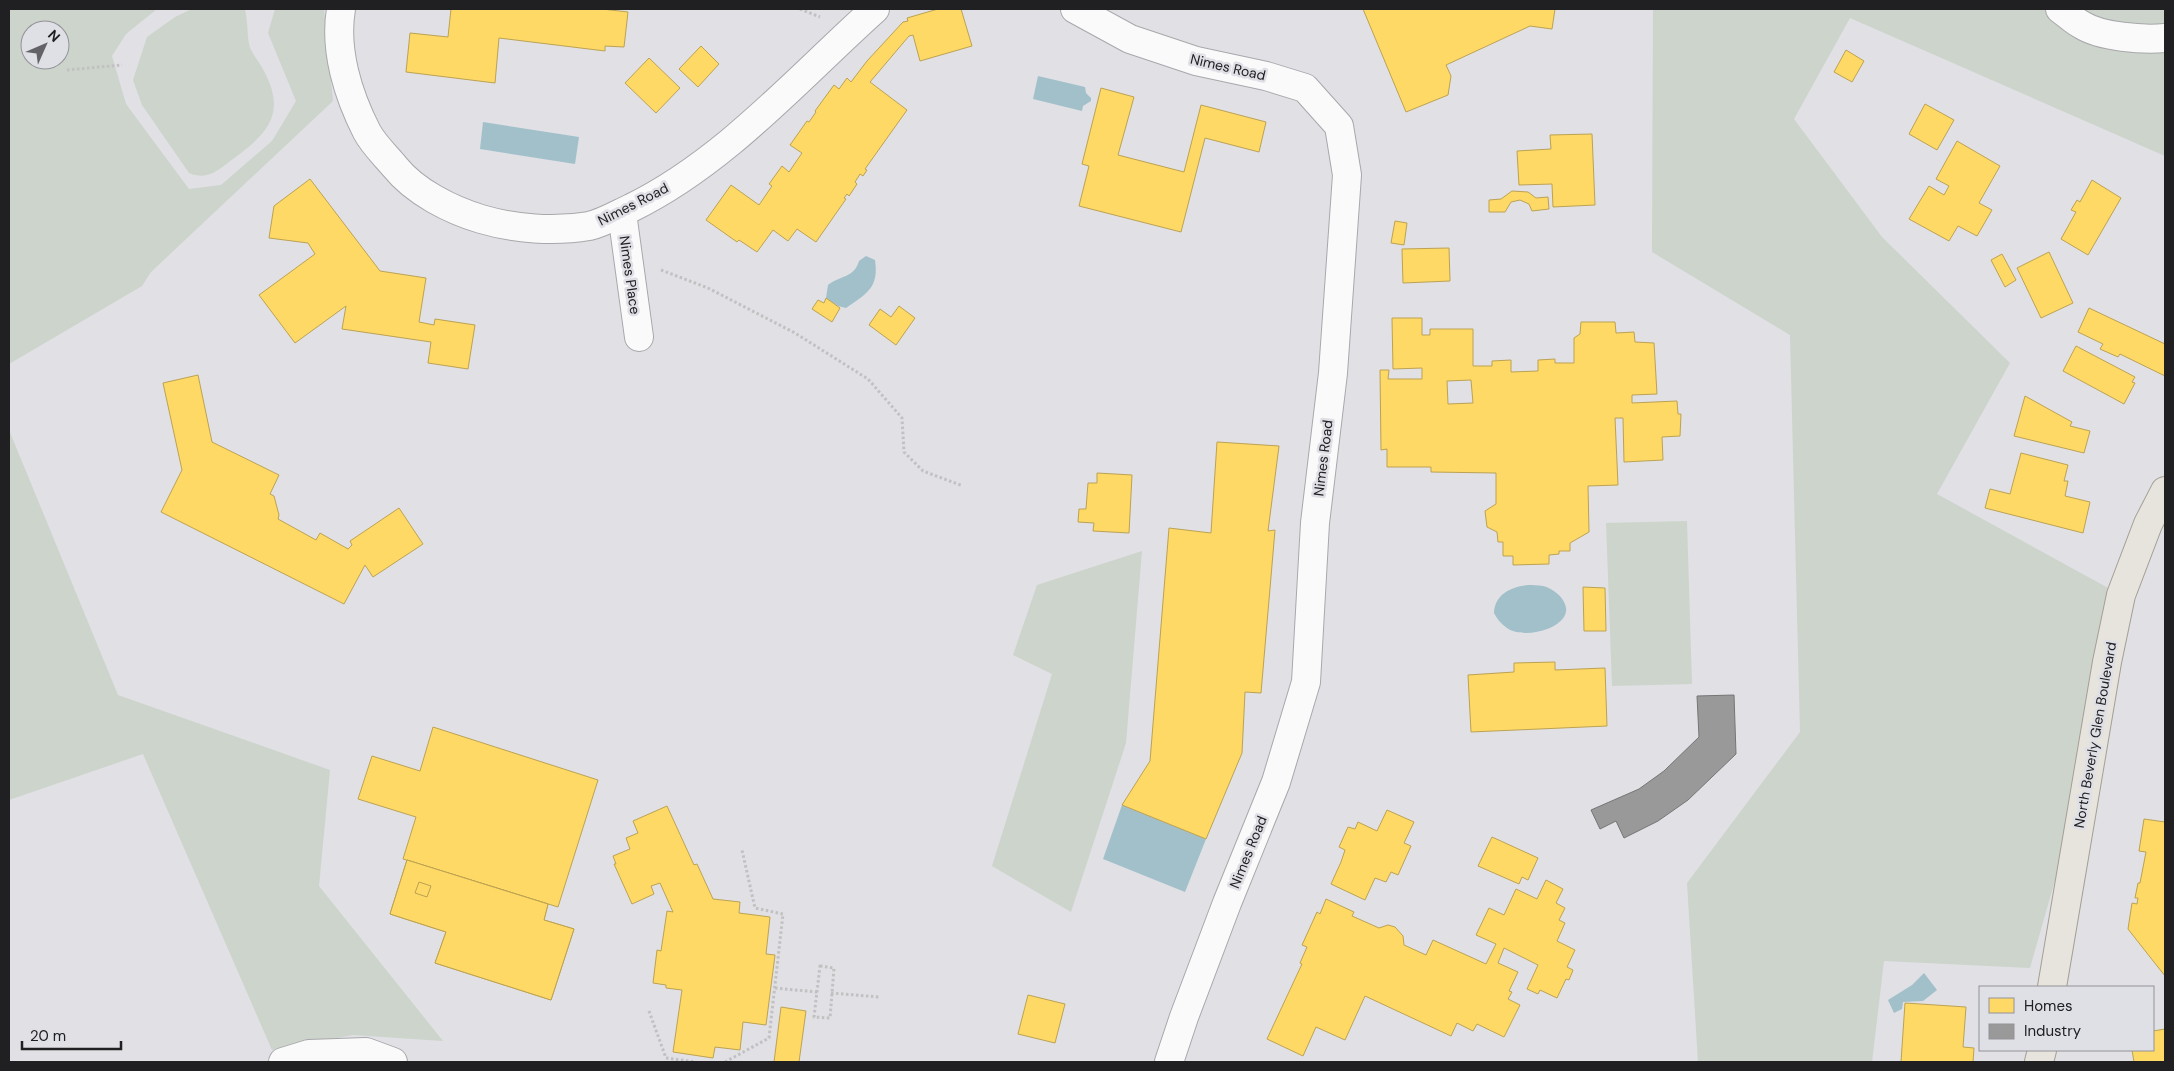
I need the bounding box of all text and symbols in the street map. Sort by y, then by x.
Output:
north arrow [20,20,70,70]
text: N [44,26,64,46]
street label: Nimes Road [1189,50,1267,84]
street label: Nimes Road [595,179,671,229]
street label: Nimes Place [616,235,644,315]
street label: Nimes Road [1309,419,1337,497]
street label: North Beverly Glen Boulevard [2070,641,2120,829]
street label: Nimes Road [1225,813,1271,891]
legend [1979,986,2154,1051]
text: Homes [2024,996,2073,1016]
scale bar [22,1018,121,1050]
text: Industry [2024,1021,2082,1041]
text: 20 m [30,1026,66,1046]

